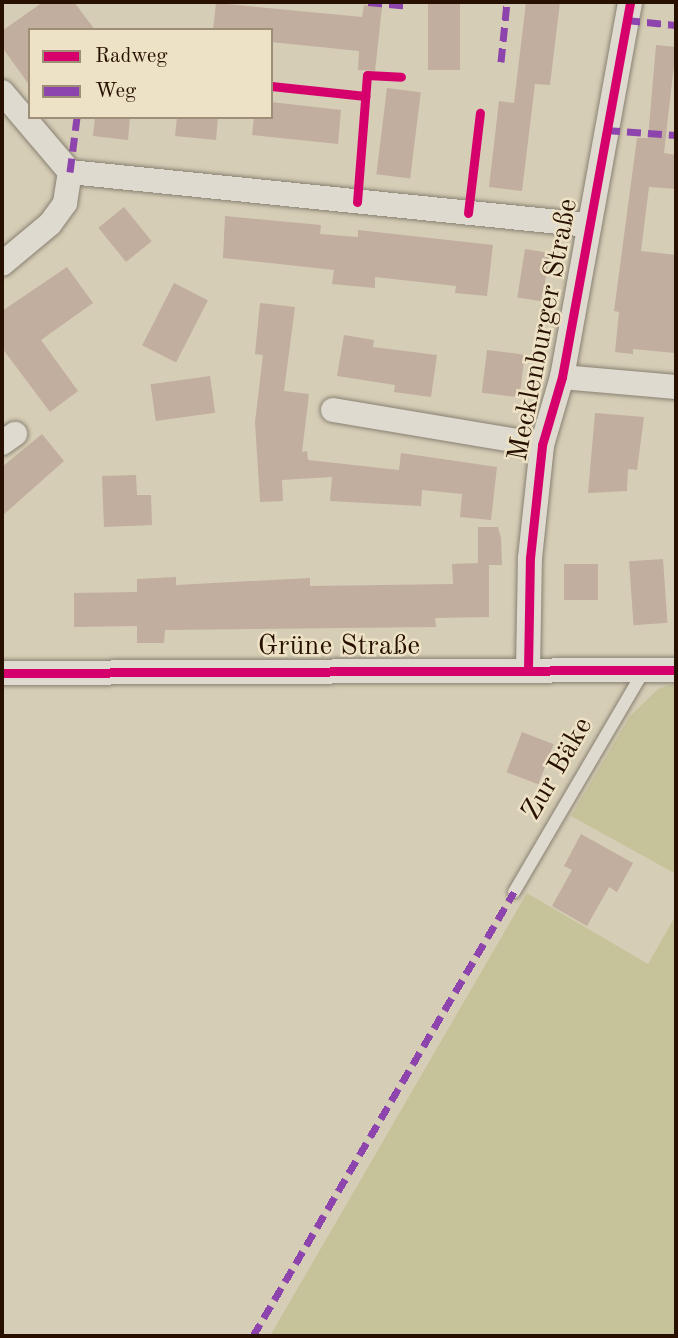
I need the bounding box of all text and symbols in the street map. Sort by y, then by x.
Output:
legend [28,28,273,119]
text: Radweg [95,46,168,67]
text: Weg [95,81,136,102]
street label: Mecklenburger Straße [502,196,586,464]
street label: Grüne Straße [258,630,420,664]
street label: Zur Bäke [515,712,601,826]

